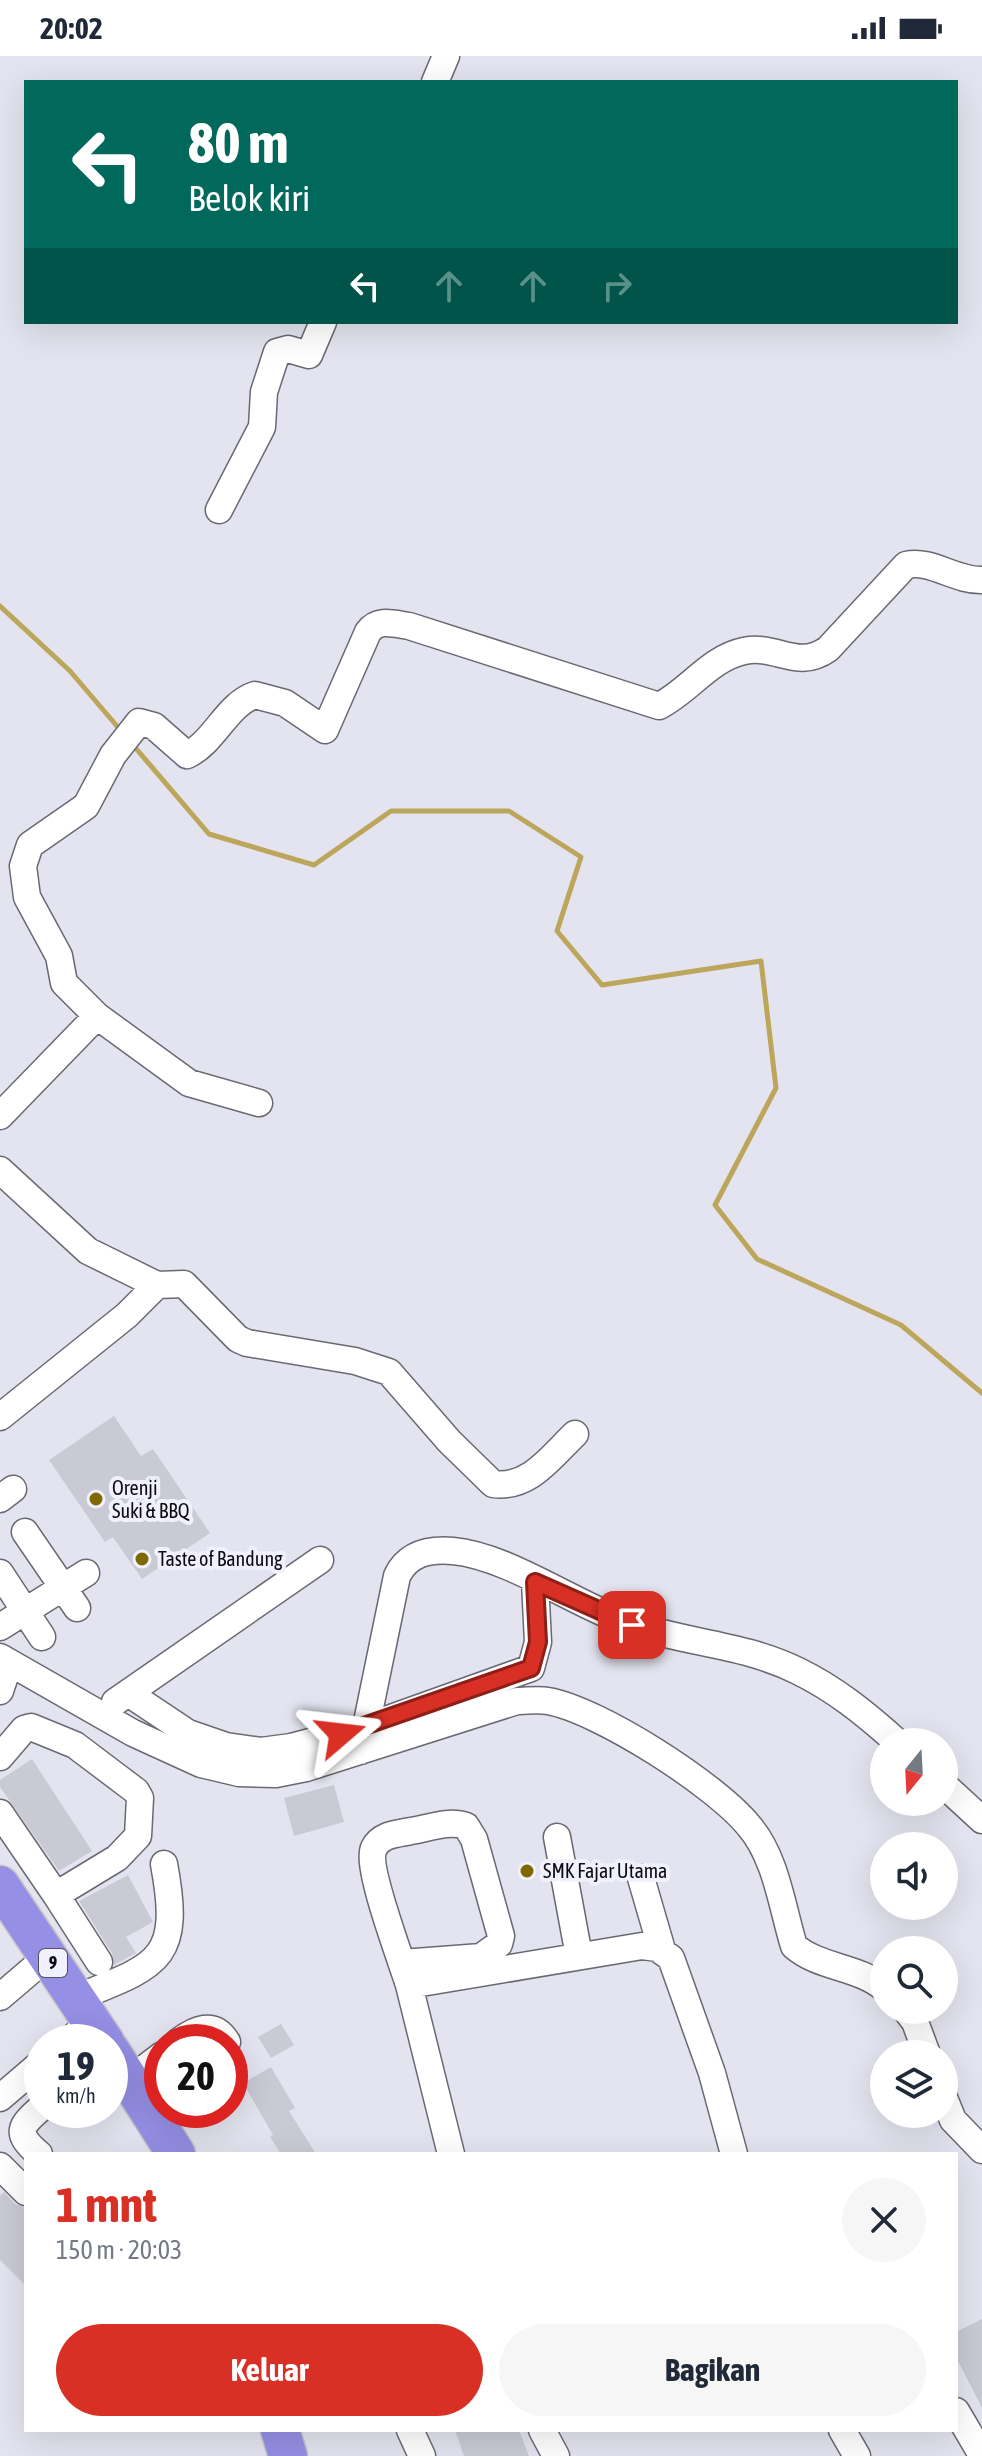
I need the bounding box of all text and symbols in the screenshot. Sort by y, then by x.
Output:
text: 20:02 [40,11,103,45]
text: 80 m [188,111,289,175]
icon: left [56,112,160,216]
text: Belok kiri [188,177,310,219]
icon: left [343,264,387,308]
icon: ahead [427,264,471,308]
icon: ahead [511,264,555,308]
icon: right [595,264,639,308]
place label: Orenji Suki & BBQ [112,1476,190,1522]
marker: Orenji Suki & BBQ [87,1490,105,1508]
place label: Taste of Bandung [158,1547,283,1570]
marker: Taste of Bandung [133,1550,151,1568]
pin [598,1591,666,1659]
icon: arrive [610,1603,654,1647]
position arrow [299,1692,383,1776]
north arrow [870,1728,958,1816]
map controls [870,1728,958,2128]
button: sound [870,1832,958,1920]
place label: SMK Fajar Utama [543,1859,667,1882]
marker: SMK Fajar Utama [518,1862,536,1880]
button: search [870,1936,958,2024]
road number: 9 [39,1949,67,1977]
speed limit sign: 20 [144,2024,248,2128]
button: layers [870,2040,958,2128]
text: 19 [57,2043,95,2088]
text: km/h [56,2084,96,2107]
text: 1 mnt [56,2177,157,2232]
button: close [842,2178,926,2262]
text: 150 m · 20:03 [56,2235,182,2265]
button: Keluar [56,2324,483,2416]
button: Bagikan [499,2324,926,2416]

